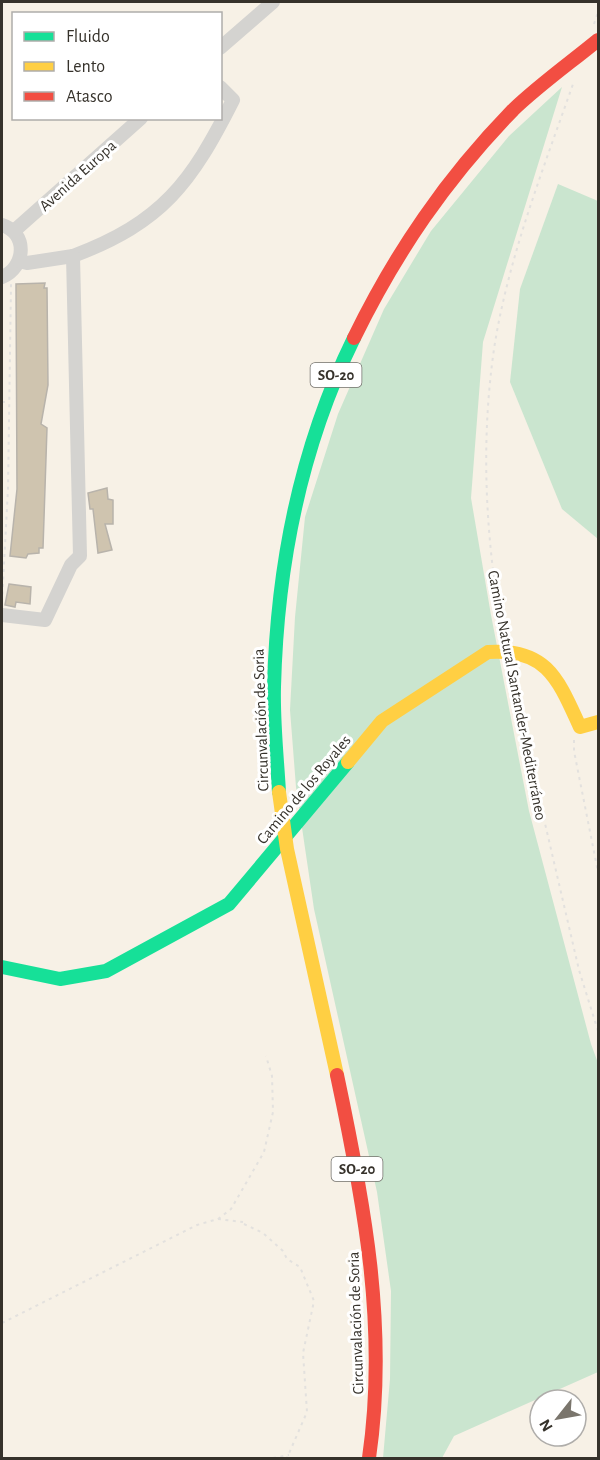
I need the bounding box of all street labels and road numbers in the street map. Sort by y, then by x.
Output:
street label: Avenida Europa [36,137,119,214]
road number: SO-20 [310,363,362,387]
street label: Camino Natural Santander-Mediterráneo [485,569,549,822]
street label: Circunvalación de Soria [251,648,271,792]
street label: Camino de los Royales [254,732,355,848]
road number: SO-20 [332,1157,382,1181]
street label: Circunvalación de Soria [346,1251,366,1395]

